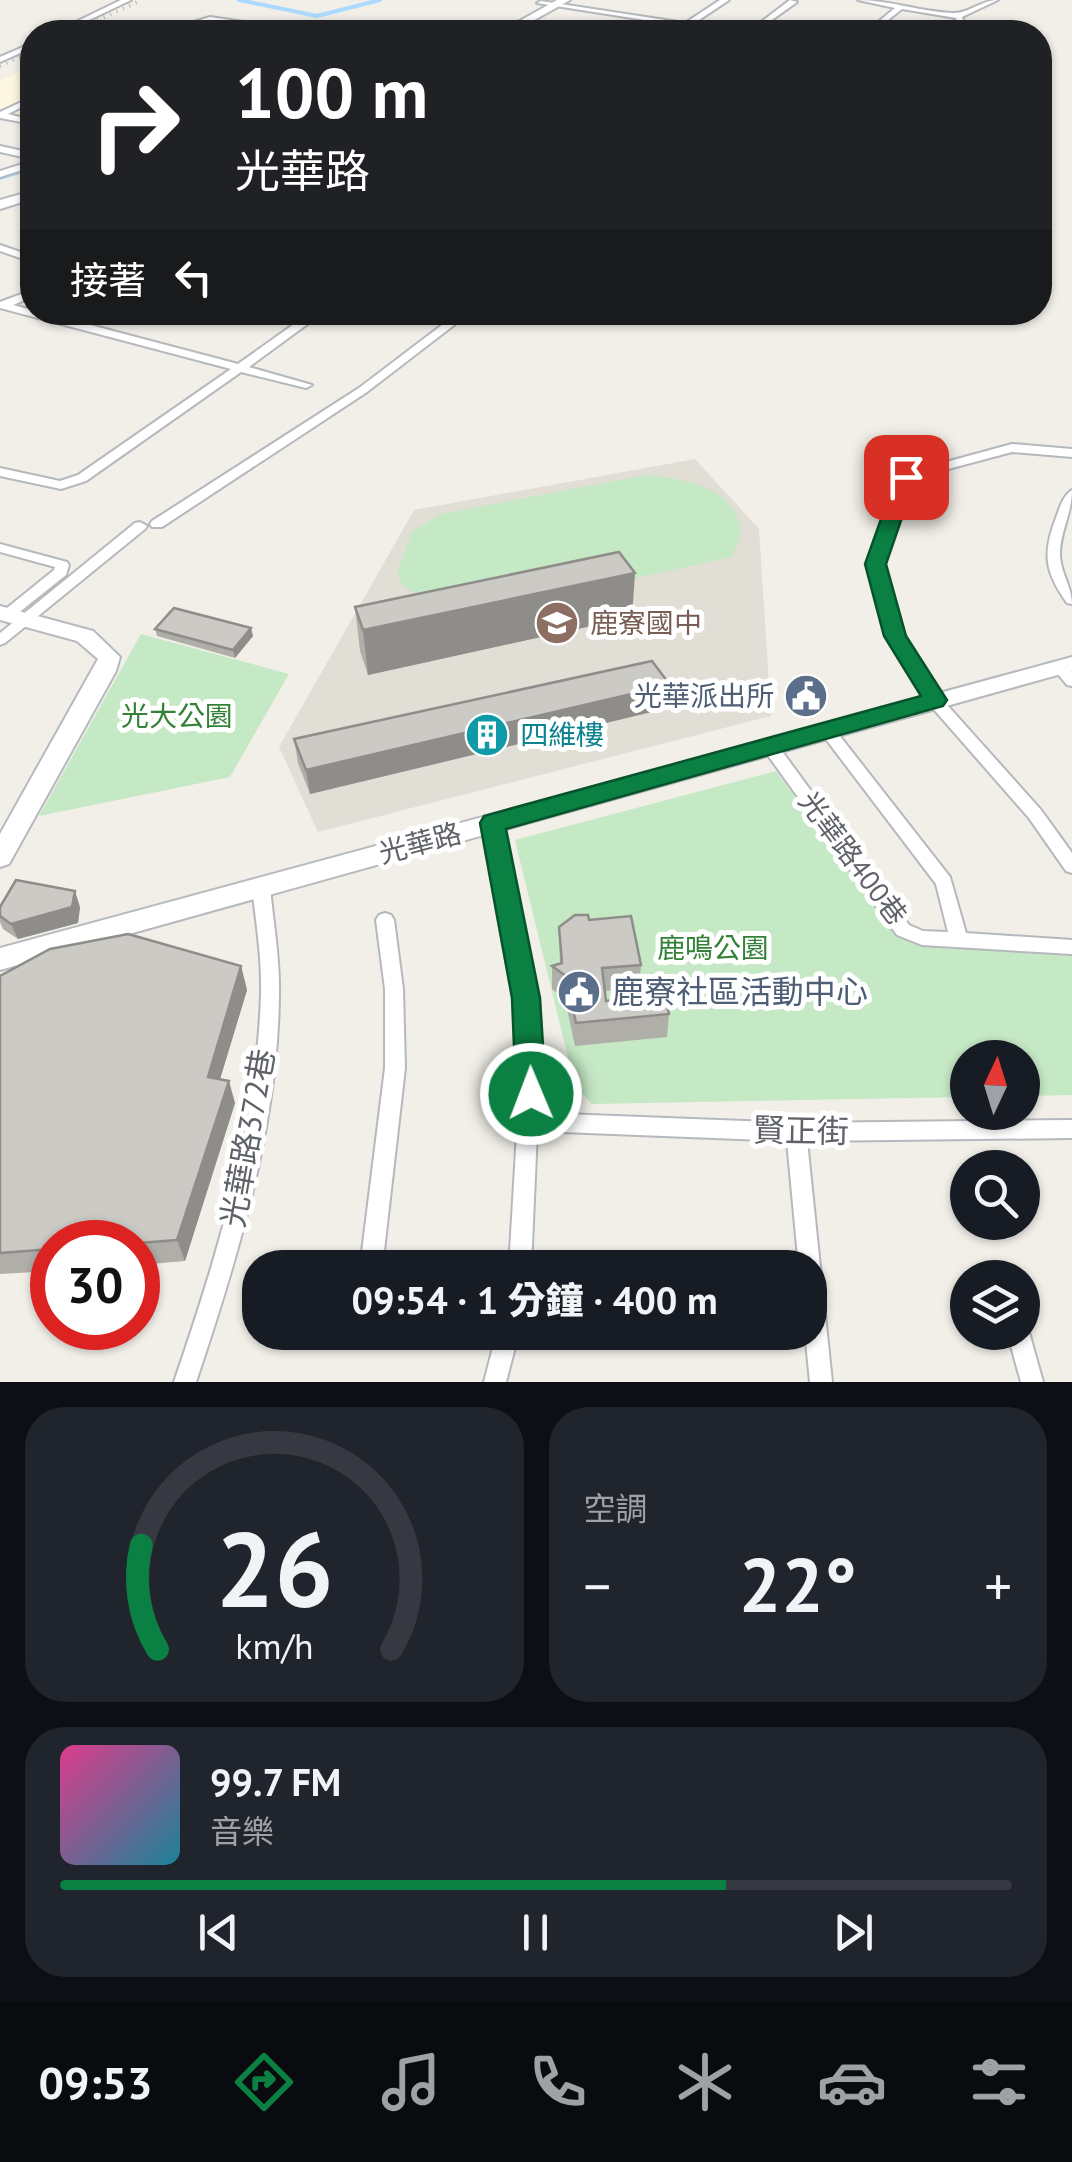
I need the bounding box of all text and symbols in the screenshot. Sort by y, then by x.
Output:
text: 100 m [235,47,428,137]
icon: right [70,60,200,190]
text: 光華路 [235,141,370,199]
icon: left [166,250,221,305]
text: 接著 [70,255,146,304]
pin [864,435,949,520]
icon: arrive [879,450,934,505]
school or university icon: 鹿寮國中 [534,600,580,646]
place label: 鹿寮國中 [590,604,702,641]
public building icon: 光華派出所 [783,673,829,719]
place label: 光華派出所 [634,677,774,714]
park label: 光大公園 [121,697,233,734]
building icon: 四維樓 [464,712,510,758]
place label: 四維樓 [520,716,604,753]
street label: 光華路400巷 [791,784,916,932]
street label: 光華路 [375,814,465,871]
park label: 鹿鳴公園 [657,929,769,966]
public building icon: 鹿寮社區活動中心 [556,969,602,1015]
place label: 鹿寮社區活動中心 [612,970,868,1012]
north arrow [950,1040,1040,1130]
map controls [950,1040,1040,1350]
position arrow [479,1042,583,1146]
street label: 光華路372巷 [211,1045,283,1230]
street label: 賢正街 [753,1108,849,1152]
button: search [950,1150,1040,1240]
speed limit sign: 30 [30,1220,160,1350]
button: layers [950,1260,1040,1350]
text: 09:54 · 1 分鐘 · 400 m [351,1275,718,1324]
text: 空調 [584,1487,648,1529]
text: 26 [215,1501,333,1636]
text: 22° [739,1536,857,1633]
text: − [584,1550,611,1621]
text: + [984,1550,1012,1621]
text: km/h [235,1623,313,1669]
text: 99.7 FM [210,1757,341,1806]
text: 音樂 [210,1810,274,1852]
icon: previous [191,1905,246,1960]
icon: pause [508,1905,563,1960]
icon: next [826,1905,881,1960]
icon: directions [229,2047,299,2117]
icon: music [376,2047,446,2117]
icon: phone [523,2047,593,2117]
icon: climate [670,2047,740,2117]
icon: car [817,2047,887,2117]
icon: filters [964,2047,1034,2117]
text: 09:53 [38,2053,153,2111]

